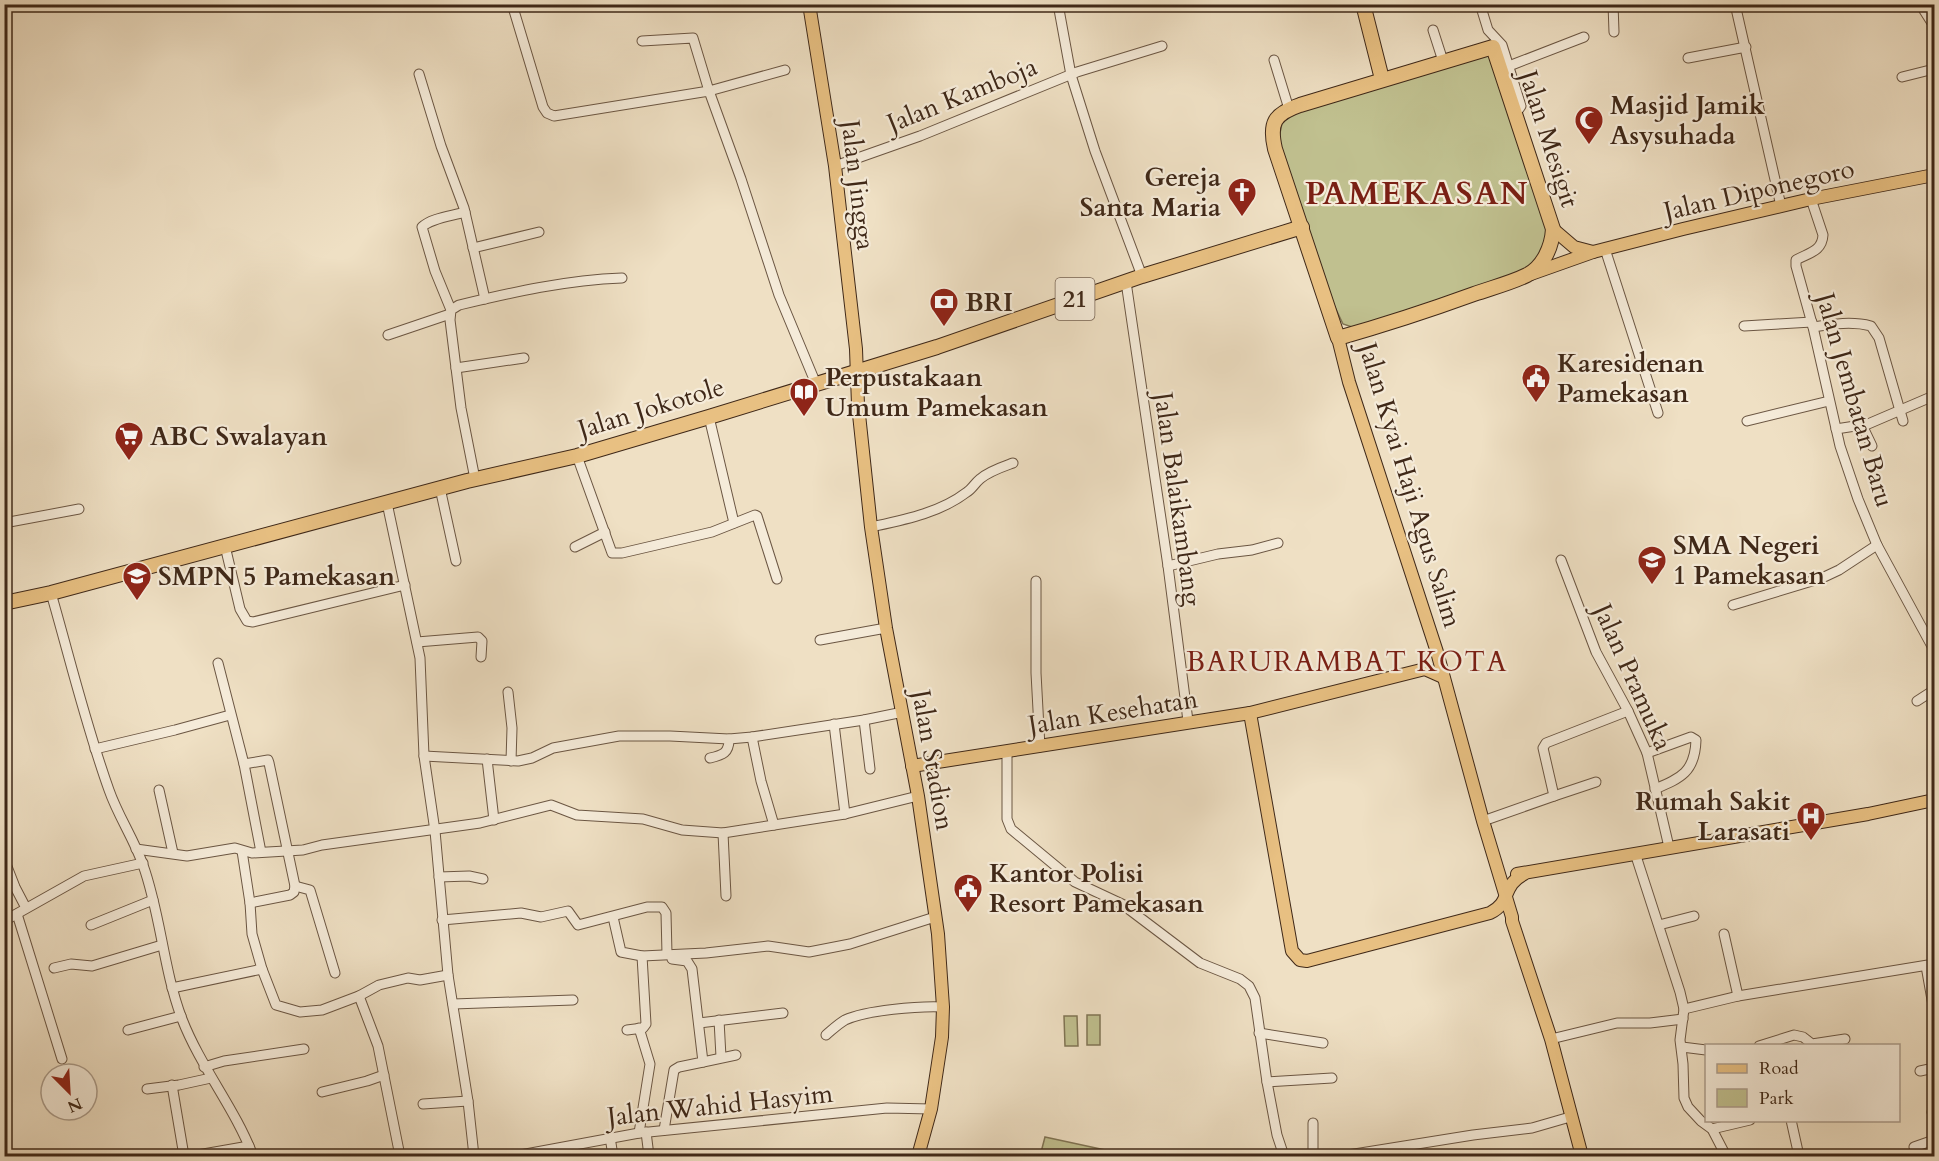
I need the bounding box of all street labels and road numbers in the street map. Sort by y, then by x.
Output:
street label: Jalan Kamboja [878,49,1042,142]
street label: Jalan Mesigit [1509,62,1588,212]
street label: Jalan Jingga [832,114,883,252]
street label: Jalan Diponegoro [1656,151,1858,230]
road number: 21 [1056,278,1094,320]
street label: Jalan Jembatan Baru [1807,285,1902,511]
street label: Jalan Kyai Haji Agus Salim [1349,335,1470,632]
street label: Jalan Jokotole [570,369,728,448]
street label: Jalan Balaikambang [1145,386,1210,609]
street label: Jalan Pramuka [1583,594,1681,756]
street label: Jalan Kesehatan [1022,681,1200,743]
street label: Jalan Stadion [903,683,963,833]
street label: Jalan Wahid Hasyim [601,1076,835,1135]

